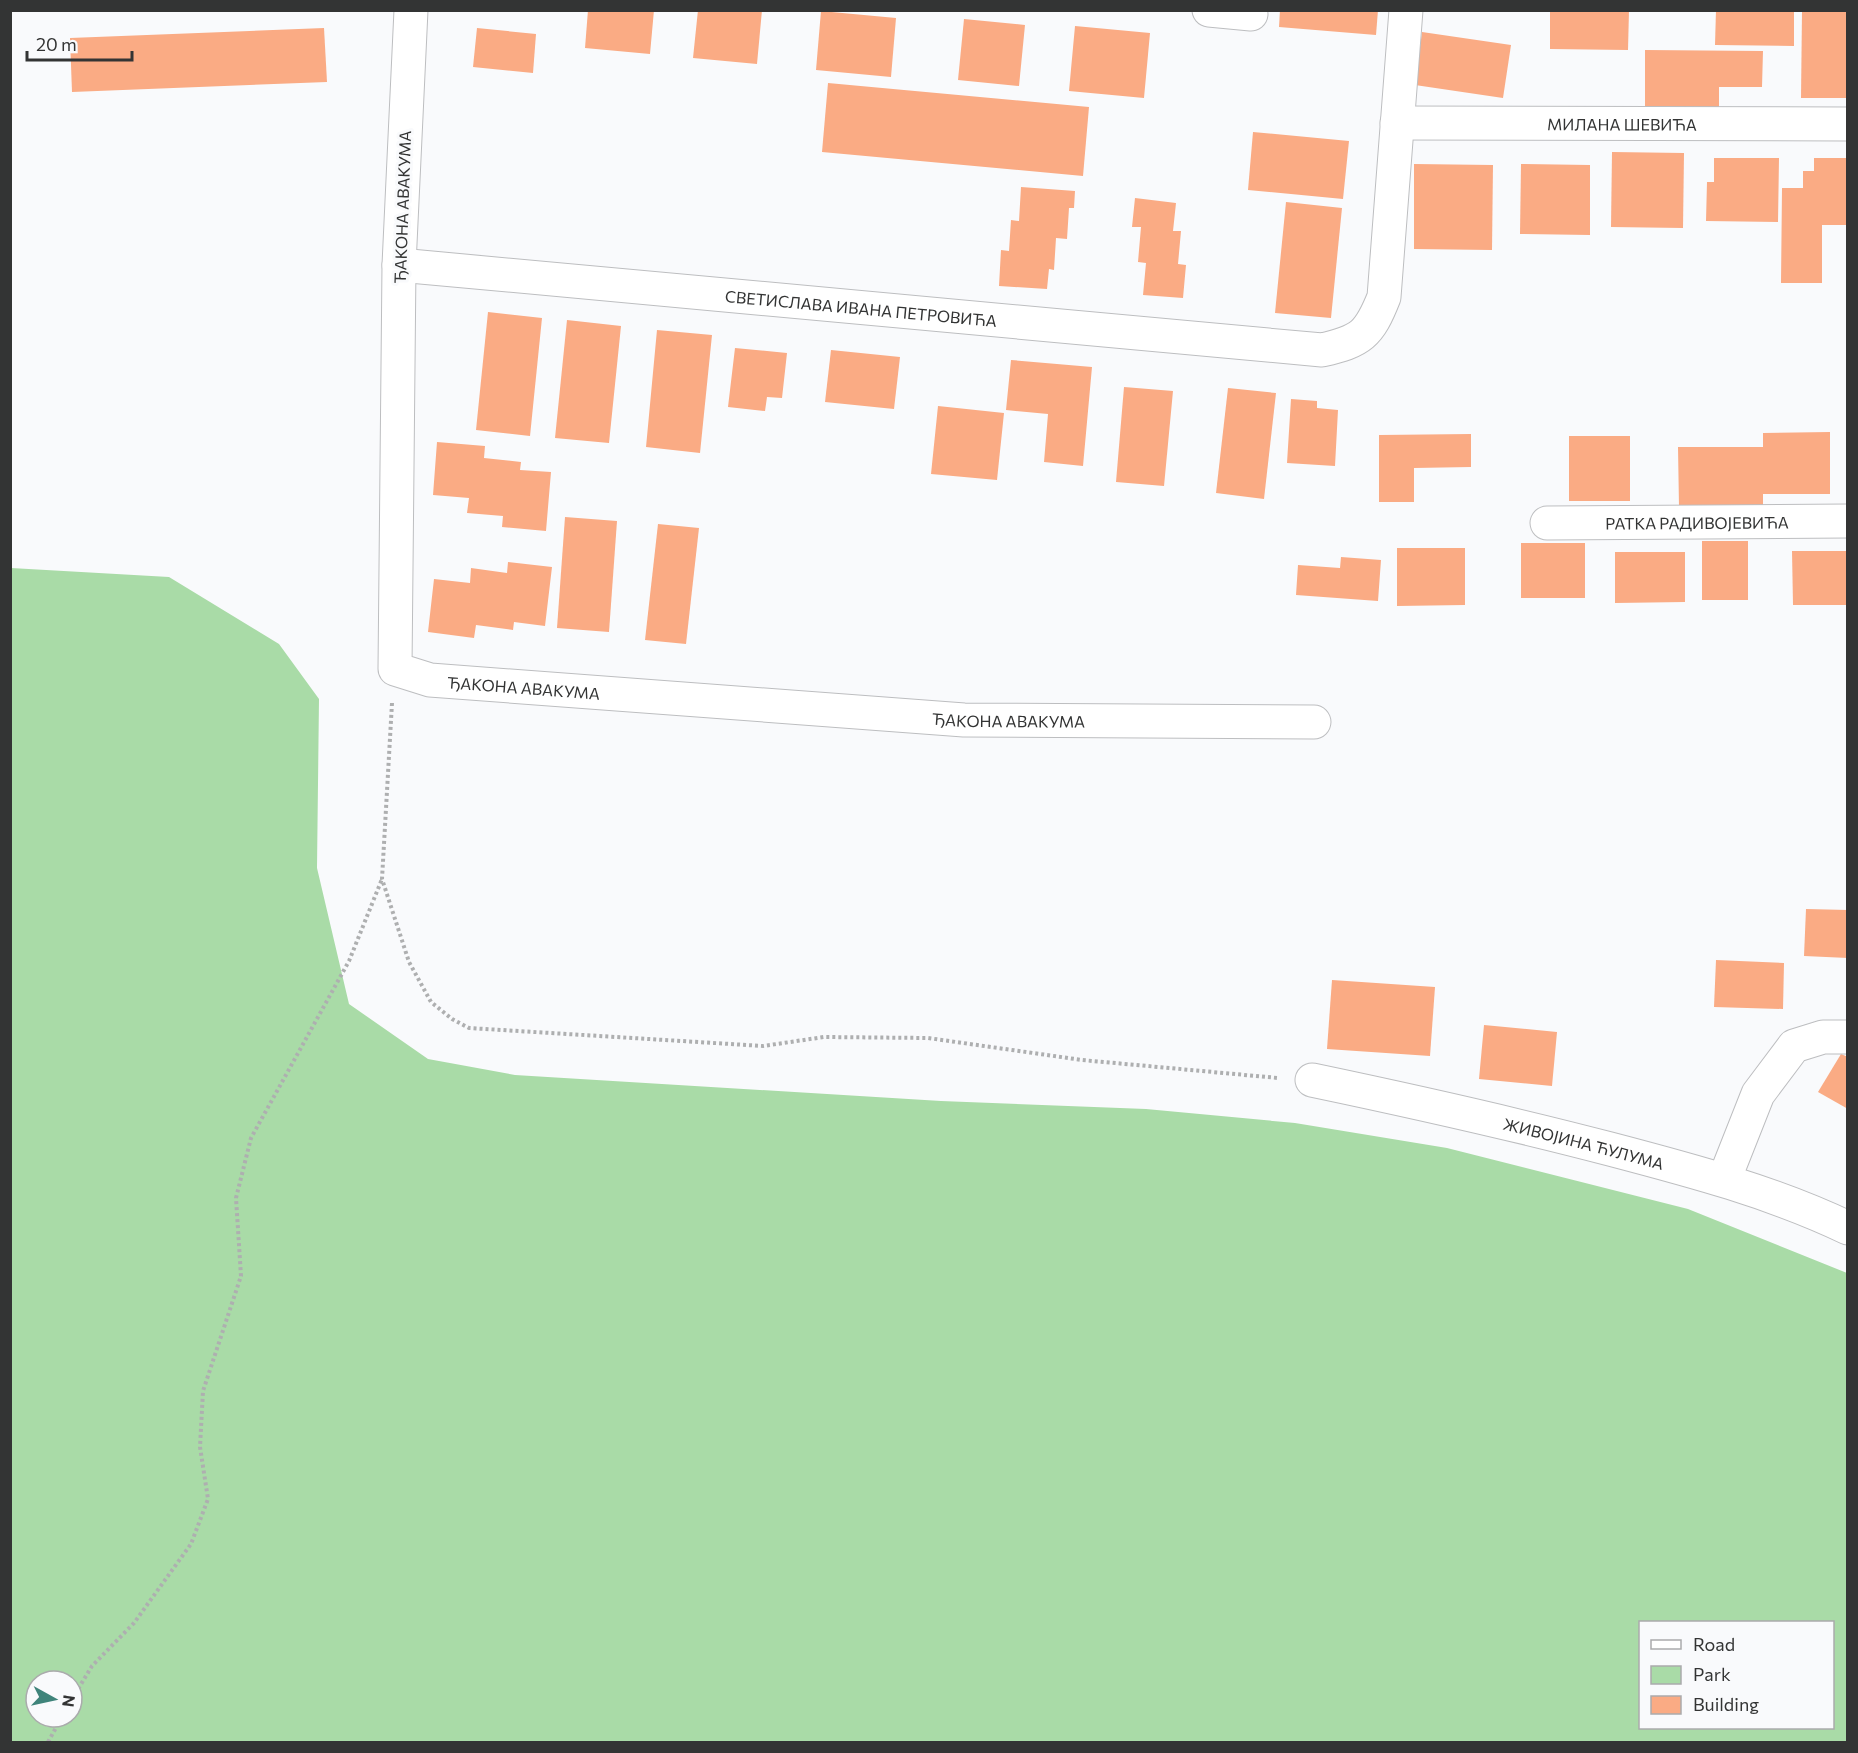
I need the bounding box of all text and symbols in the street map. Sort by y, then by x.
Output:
scale bar [27,24,132,62]
text: 20 m [36,33,77,55]
street label: МИЛАНА ШЕВИЋА [1547,114,1697,133]
street label: ЂАКОНА АВАКУМА [390,130,414,284]
street label: СВЕТИСЛАВА ИВАНА ПЕТРОВИЋА [724,286,998,330]
street label: РАТКА РАДИВОЈЕВИЋА [1605,512,1789,532]
street label: ЂАКОНА АВАКУМА [447,672,601,702]
street label: ЂАКОНА АВАКУМА [931,708,1085,730]
street label: ЖИВОЈИНА ЋУЛУМА [1501,1113,1666,1172]
legend [1639,1621,1834,1729]
text: Road [1693,1633,1735,1655]
text: Park [1693,1663,1731,1685]
north arrow [24,1669,84,1729]
text: Building [1693,1693,1759,1715]
text: N [59,1694,80,1708]

